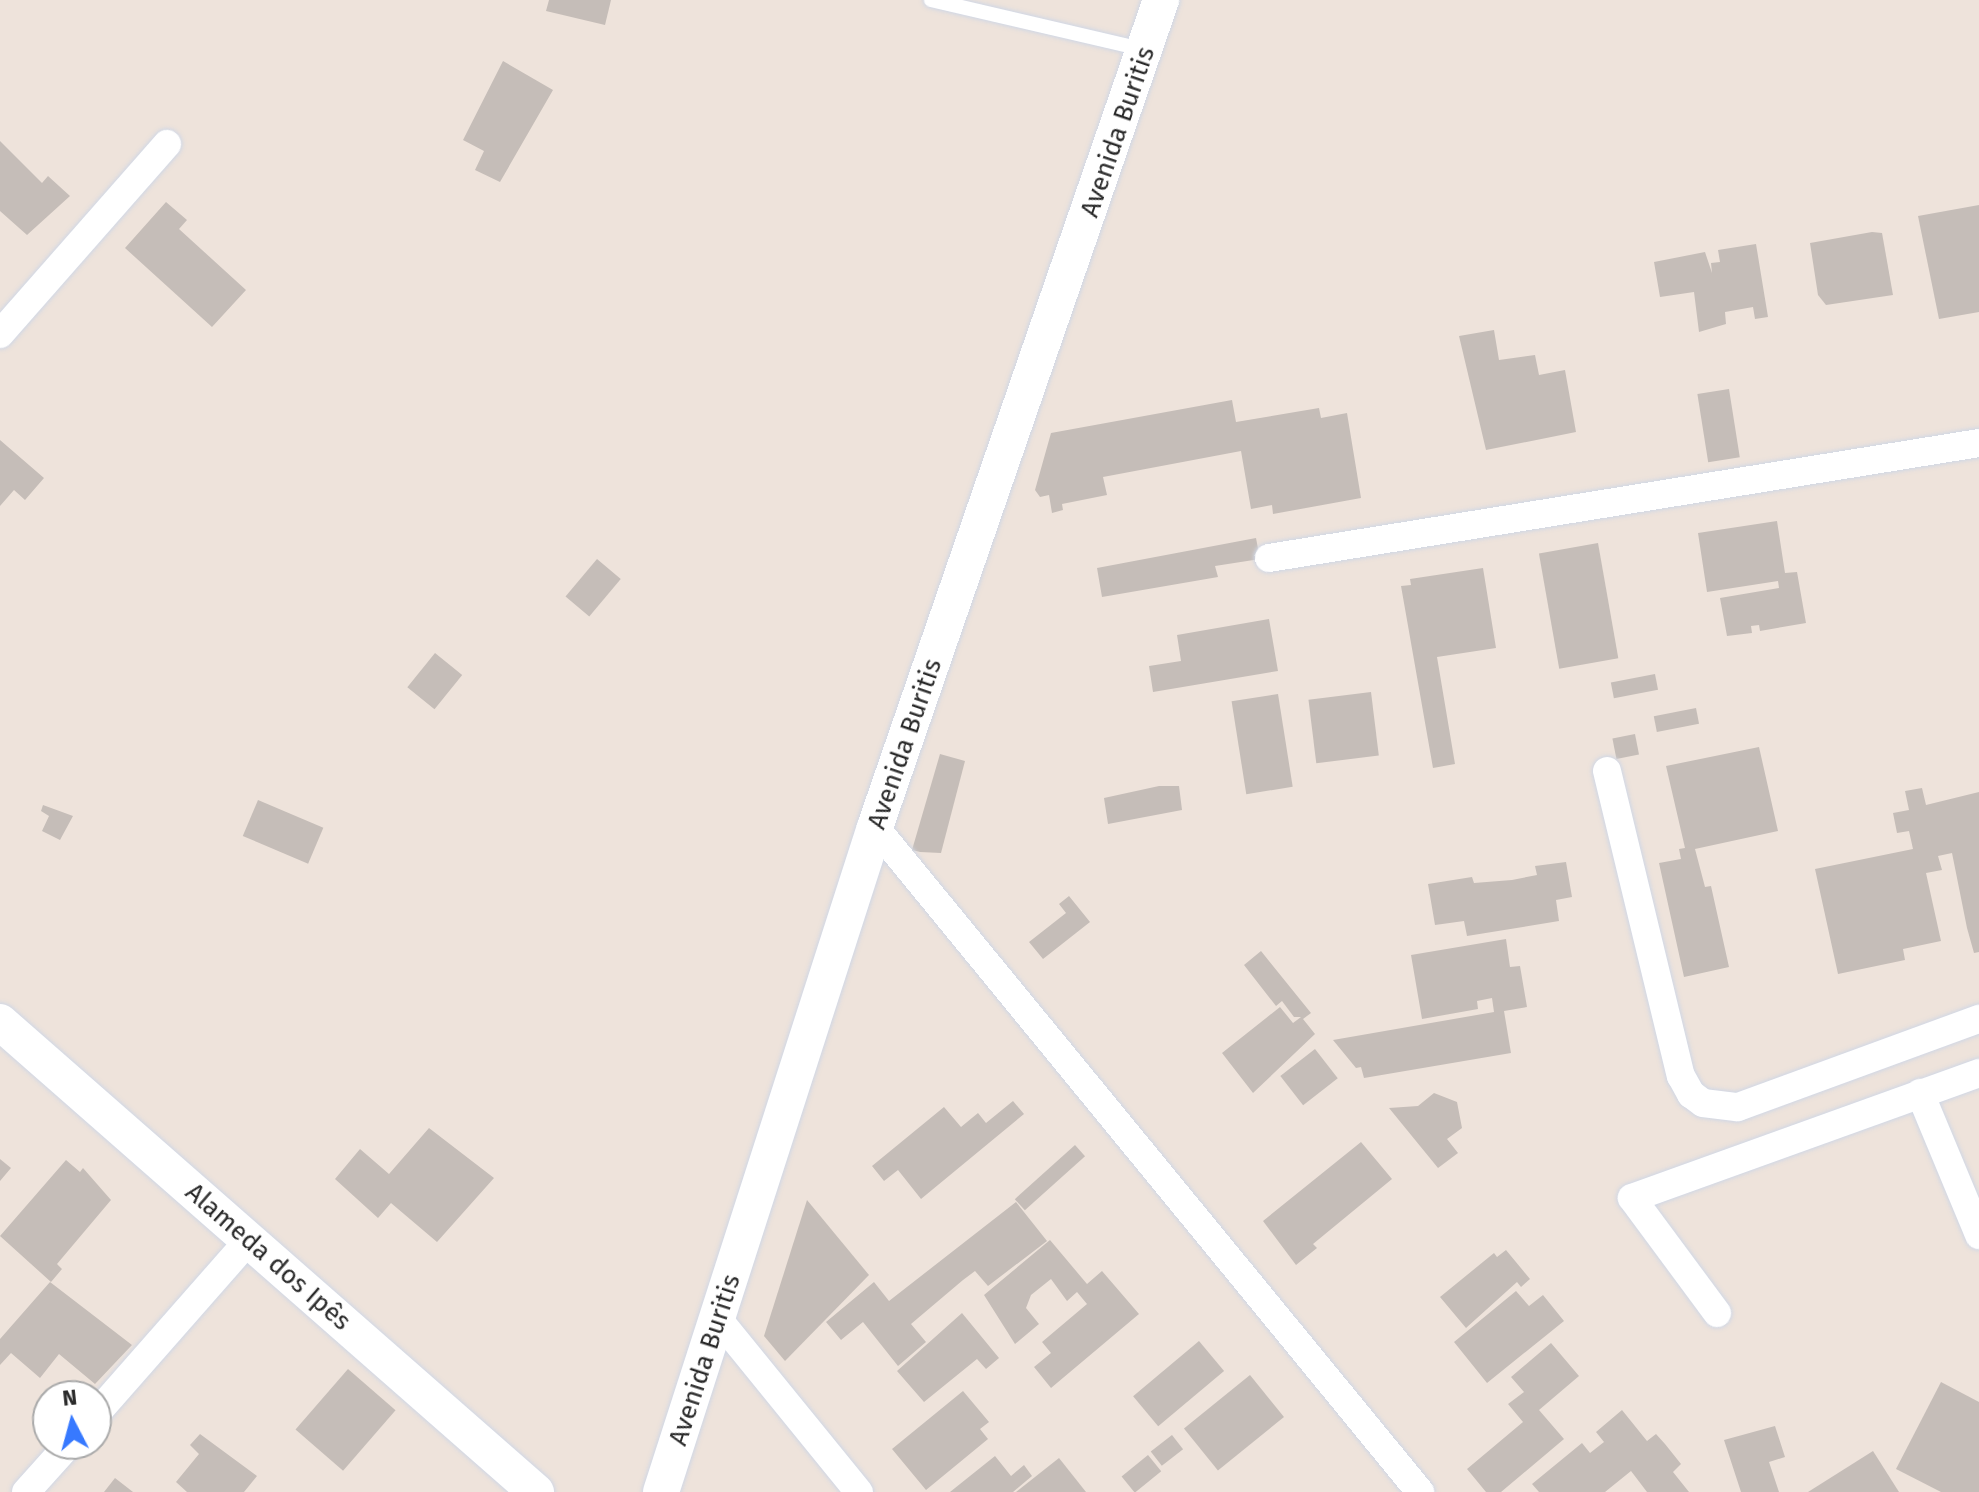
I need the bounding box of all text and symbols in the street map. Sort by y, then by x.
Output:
street label: Avenida Buritis [1074,43,1162,221]
street label: Avenida Buritis [861,655,949,833]
street label: Alameda dos Ipês [179,1177,357,1337]
street label: Avenida Buritis [663,1271,747,1449]
north arrow [32,1380,112,1460]
text: N [61,1383,78,1412]

